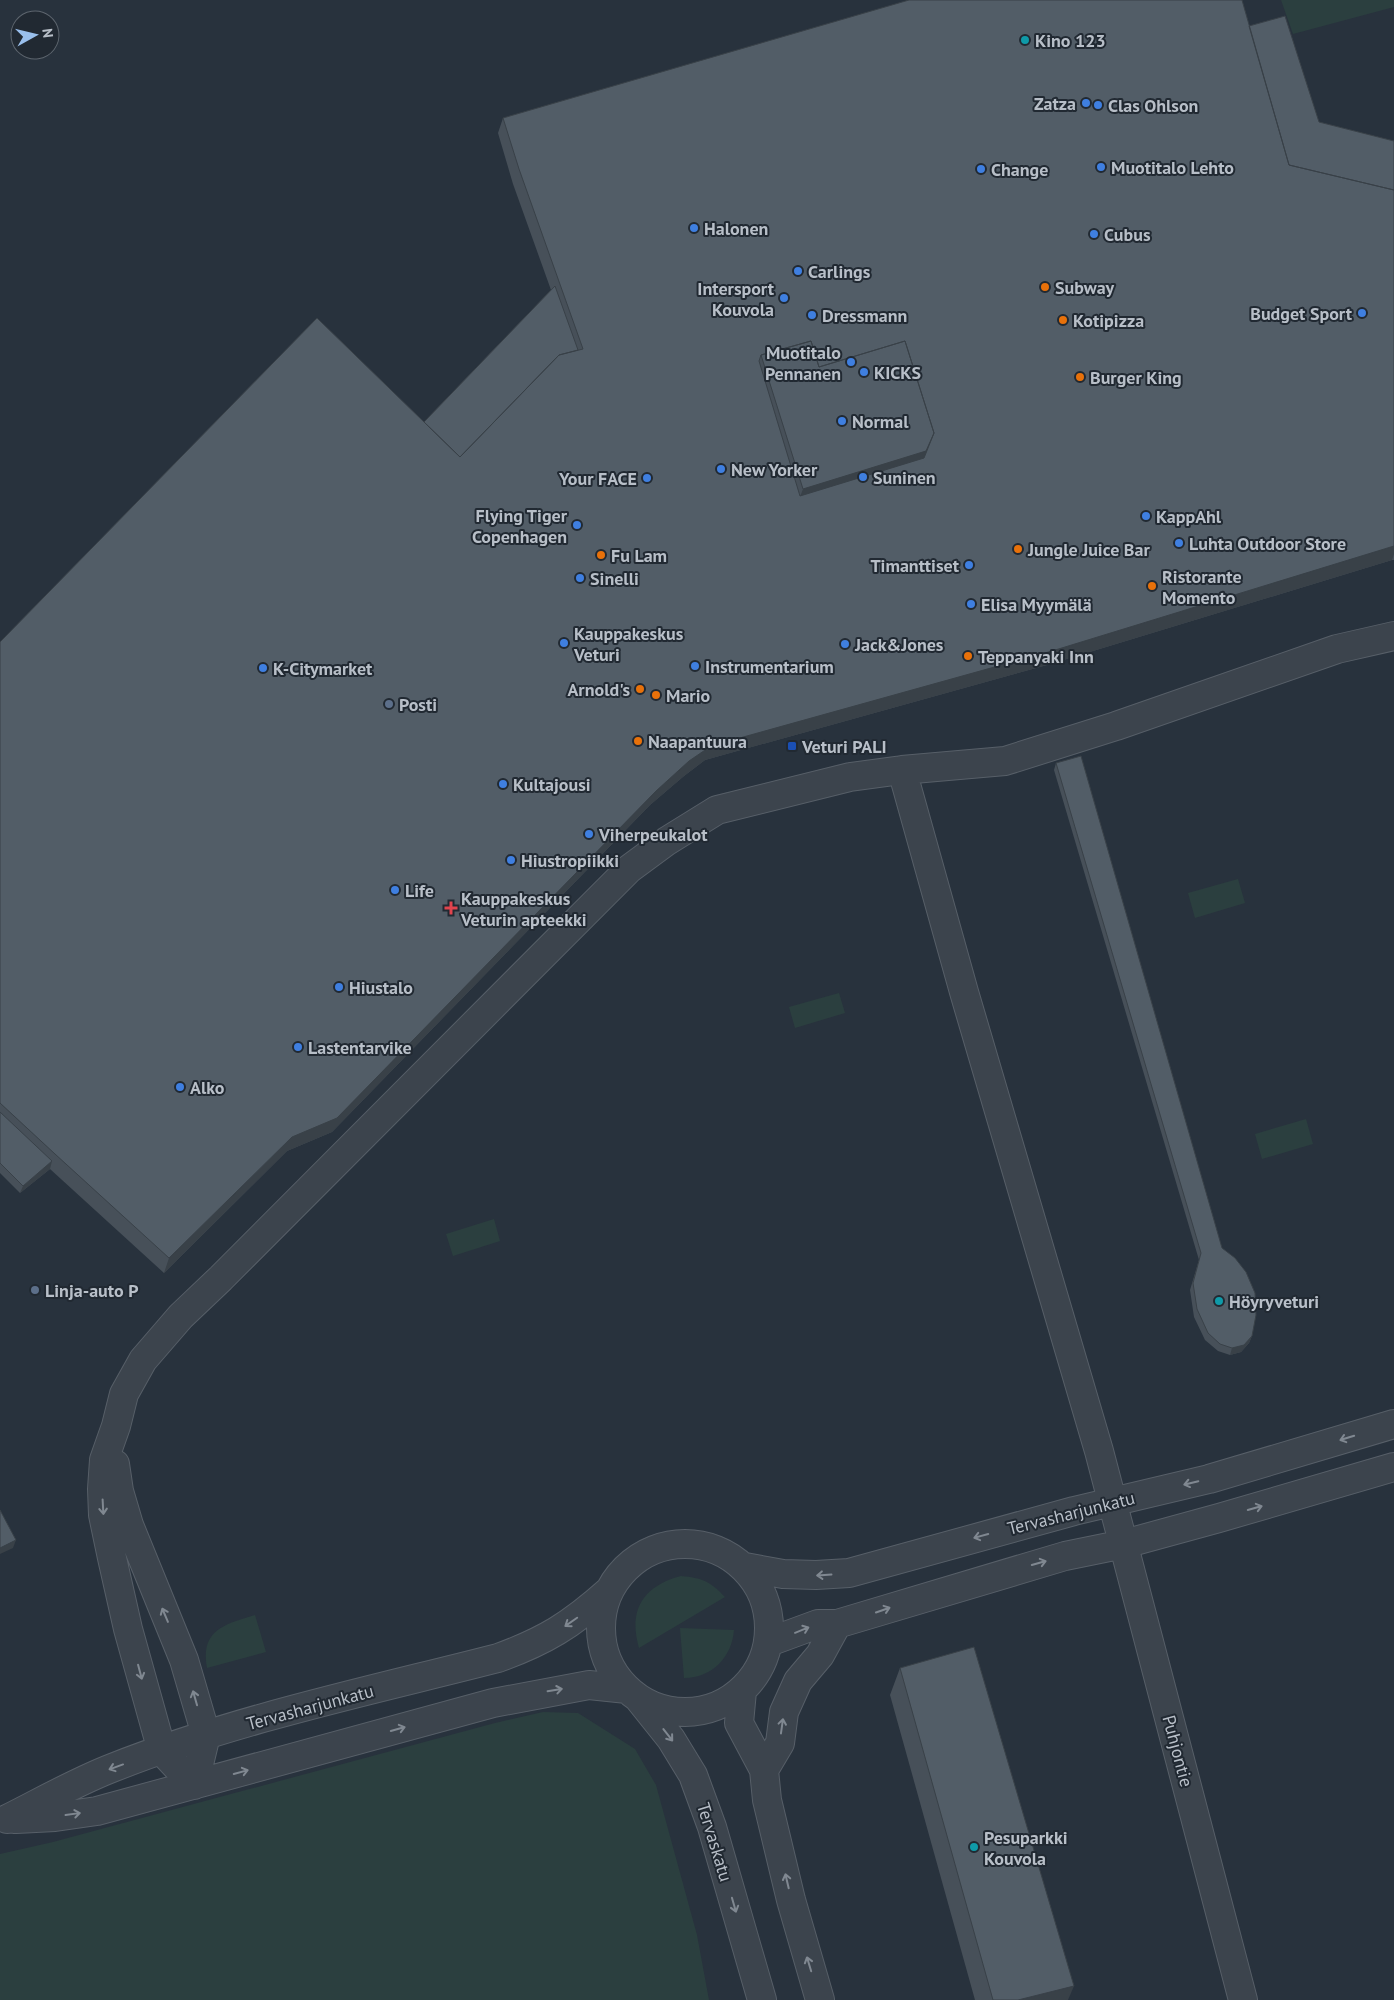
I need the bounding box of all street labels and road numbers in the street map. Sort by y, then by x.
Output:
street label: Tervasharjunkatu [1005,1486,1137,1540]
street label: Tervasharjunkatu [244,1679,376,1735]
street label: Puhjontie [1157,1713,1199,1789]
street label: Tervaskatu [692,1800,738,1884]

